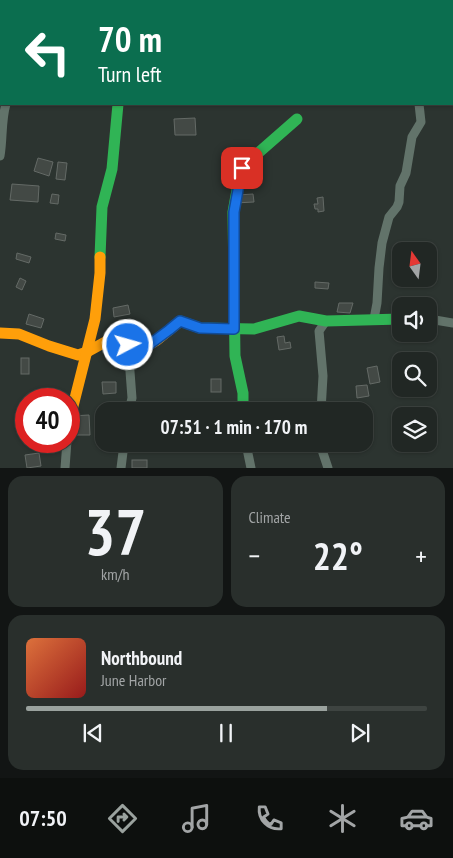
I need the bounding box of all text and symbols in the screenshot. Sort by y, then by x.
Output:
text: 70 m [98,16,162,62]
icon: left [15,20,80,85]
text: Turn left [98,60,162,88]
pin [221,147,263,189]
icon: arrive [228,154,256,182]
north arrow [392,242,438,288]
map controls [392,242,437,452]
button: sound [392,297,437,342]
position arrow [101,318,153,370]
button: search [392,352,437,397]
speed limit sign: 40 [15,388,80,453]
button: layers [392,407,437,452]
text: 07:51 · 1 min · 170 m [161,415,307,439]
text: 37 [84,489,146,573]
text: Climate [249,507,291,527]
text: 22° [313,531,363,580]
text: − [249,537,260,574]
text: + [415,537,427,574]
text: km/h [101,564,129,584]
text: Northbound [101,646,182,670]
text: June Harbor [101,670,166,690]
icon: previous [79,719,107,747]
icon: pause [212,719,240,747]
icon: next [346,719,374,747]
icon: directions [105,801,140,836]
icon: music [179,801,214,836]
icon: phone [252,801,287,836]
icon: climate [325,801,360,836]
icon: car [399,801,434,836]
text: 07:50 [19,804,67,832]

